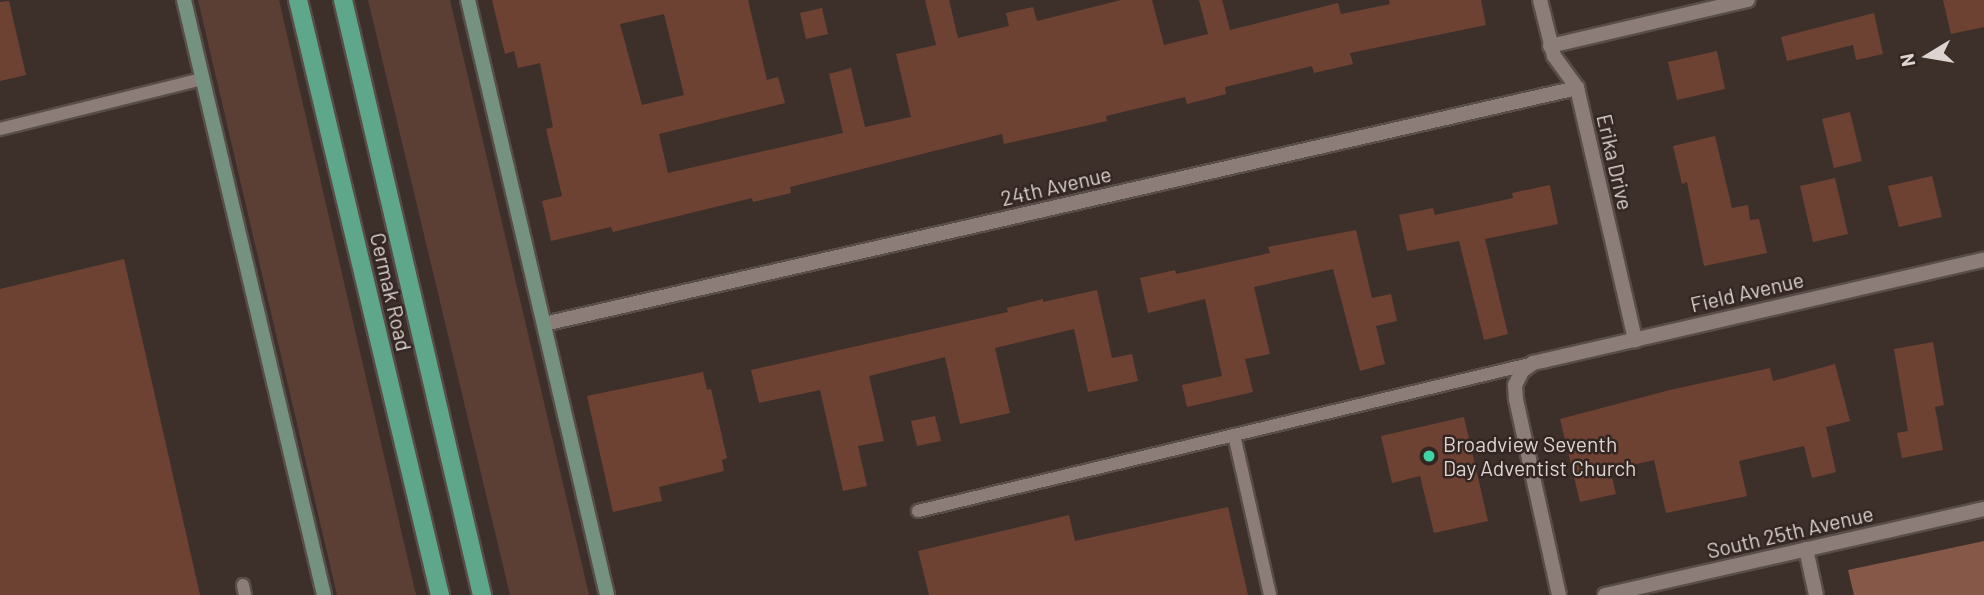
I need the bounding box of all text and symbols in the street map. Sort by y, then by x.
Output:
north arrow [1893,21,1963,91]
text: N [1894,52,1919,69]
street label: Erika Drive [1592,112,1638,212]
street label: 24th Avenue [998,161,1114,211]
street label: Cermak Road [365,230,417,354]
street label: Field Avenue [1688,267,1806,317]
place label: Broadview Seventh Day Adventist Church [1443,431,1636,481]
marker: Broadview Seventh Day Adventist Church [1421,448,1437,464]
street label: South 25th Avenue [1704,501,1876,563]

